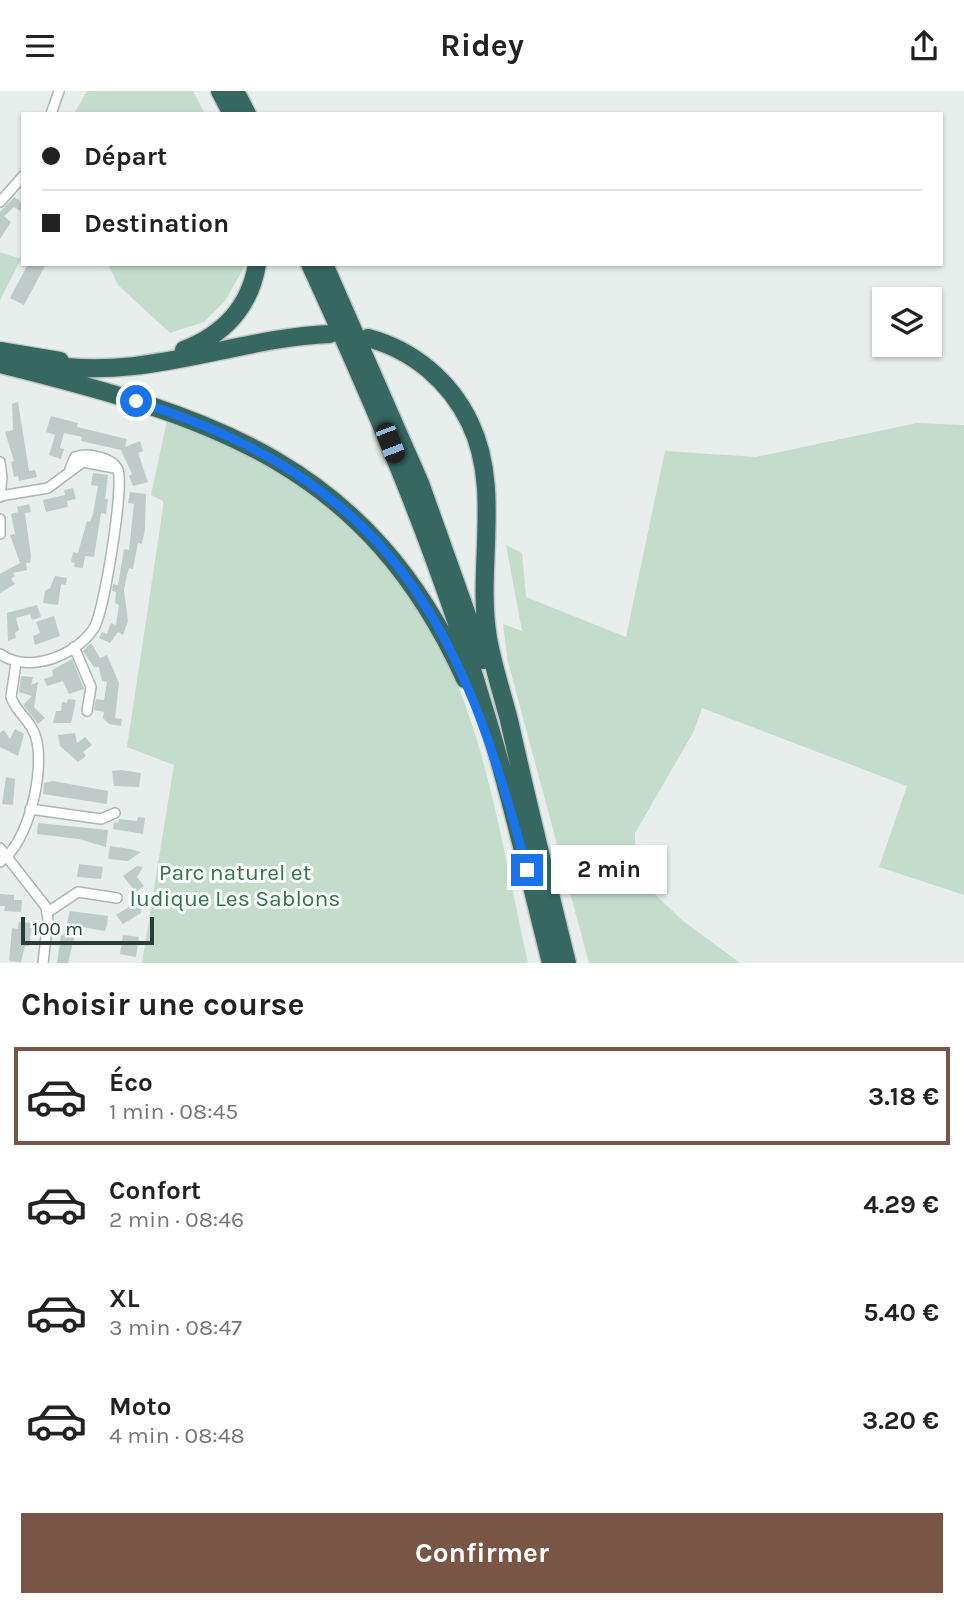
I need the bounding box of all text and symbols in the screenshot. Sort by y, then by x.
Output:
icon: menu [21,27,59,65]
text: Ridey [440,27,524,64]
icon: share [905,27,943,65]
text: Départ [84,141,167,172]
text: Destination [84,208,229,239]
map controls [872,287,942,357]
button: layers [872,287,942,357]
route start [120,385,152,417]
car [373,420,408,466]
callout: 2 min [552,845,667,895]
route end [511,854,543,886]
text: 2 min [577,856,641,883]
park label: Parc naturel et ludique Les Sablons [130,859,340,912]
scale bar [21,914,154,946]
text: 100 m [32,918,83,940]
text: Choisir une course [21,986,304,1023]
icon: car [25,1065,88,1128]
text: Éco [109,1067,153,1098]
text: 3.18 € [868,1081,939,1112]
text: 1 min · 08:45 [109,1098,238,1125]
icon: car [25,1173,88,1236]
text: Confort [109,1175,201,1206]
text: 4.29 € [863,1189,939,1220]
text: 2 min · 08:46 [109,1206,244,1233]
icon: car [25,1281,88,1344]
text: XL [109,1283,140,1314]
text: 5.40 € [863,1297,939,1328]
text: 3 min · 08:47 [109,1314,242,1341]
icon: car [25,1389,88,1452]
text: Moto [109,1391,171,1422]
text: 3.20 € [862,1405,939,1436]
text: 4 min · 08:48 [109,1422,245,1449]
button: Confirmer [21,1513,943,1593]

